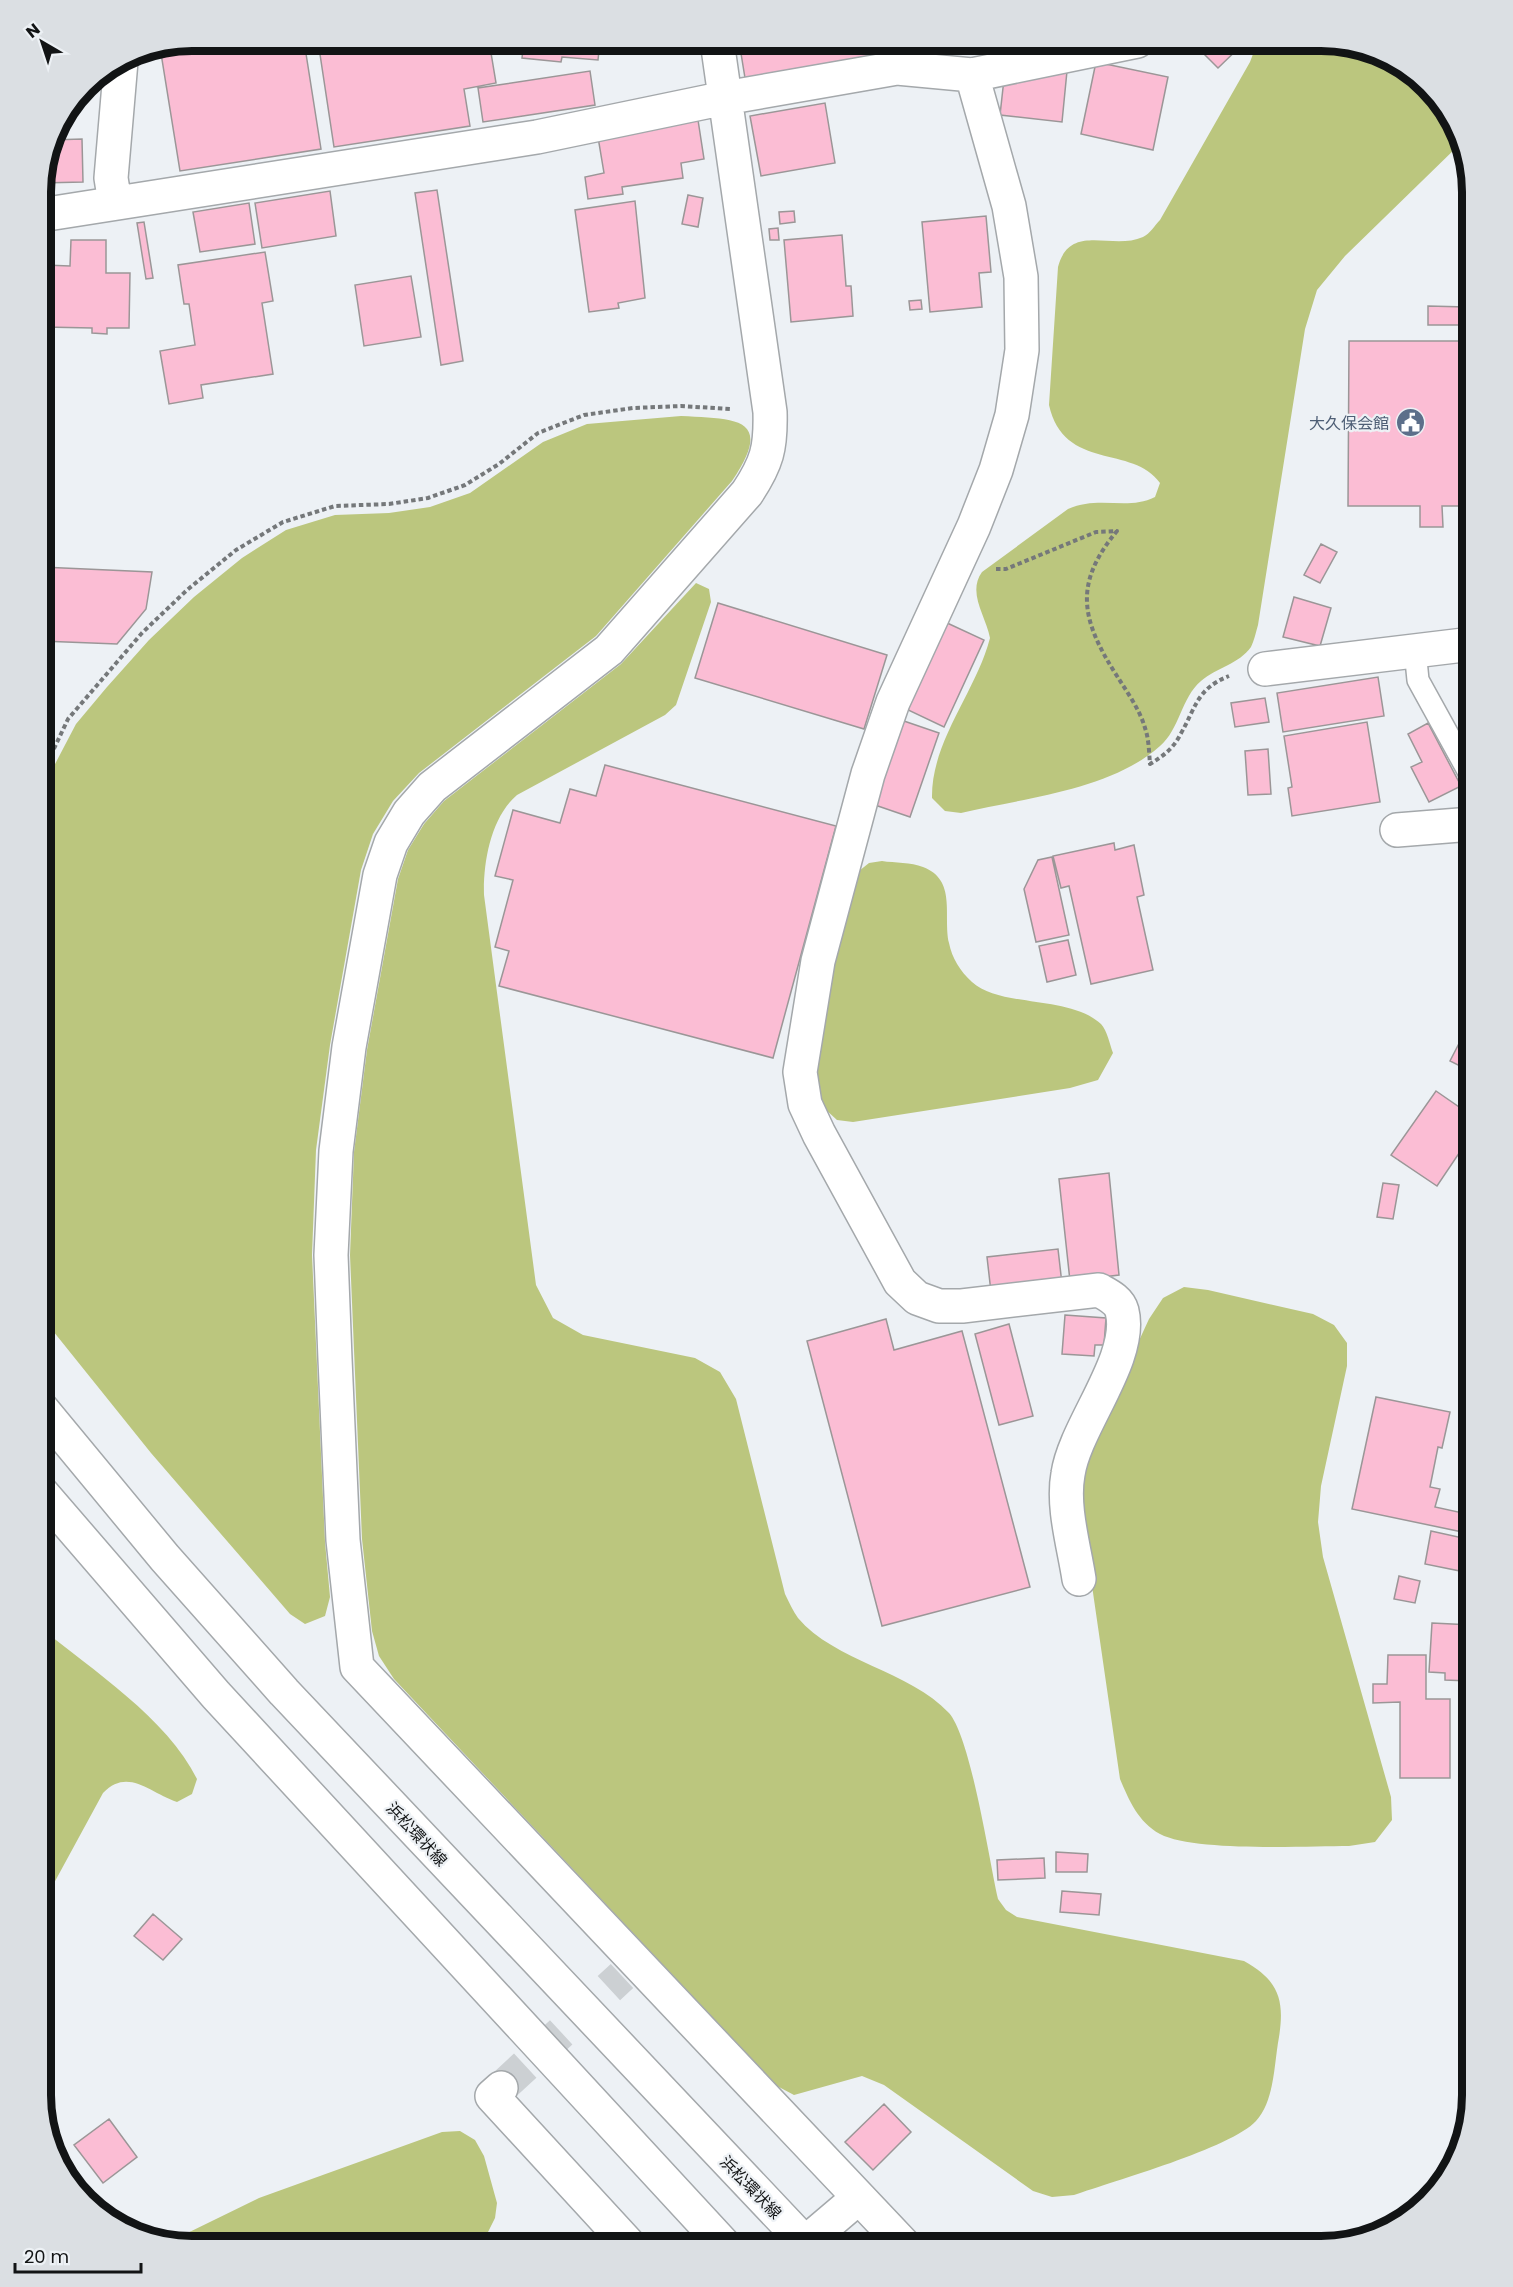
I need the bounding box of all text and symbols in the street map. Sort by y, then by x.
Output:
north arrow [12,12,72,72]
text: N [21,18,45,43]
public building icon: 大久保会館 [1394,407,1426,439]
place label: 大久保会館 [1309,412,1389,435]
street label: 浜松環状線 [381,1797,452,1871]
street label: 浜松環状線 [715,2151,787,2224]
scale bar [15,2236,141,2274]
text: 20 m [24,2244,69,2269]

